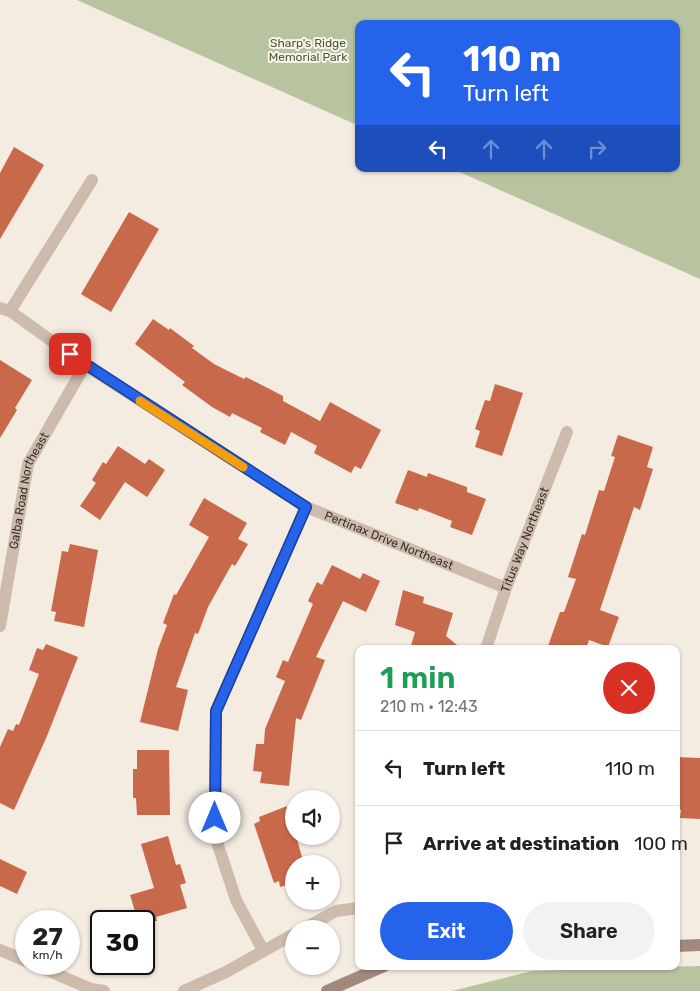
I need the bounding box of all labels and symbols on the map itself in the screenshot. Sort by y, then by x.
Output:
park label: Sharp's Ridge Memorial Park [269,36,348,64]
pin [49,333,91,375]
street label: Galba Road Northeast [6,429,52,550]
street label: Titus Way Northeast [498,485,552,594]
street label: Pertinax Drive Northeast [322,508,456,573]
position arrow [188,791,240,843]
speed limit sign: 30 [90,910,155,975]

